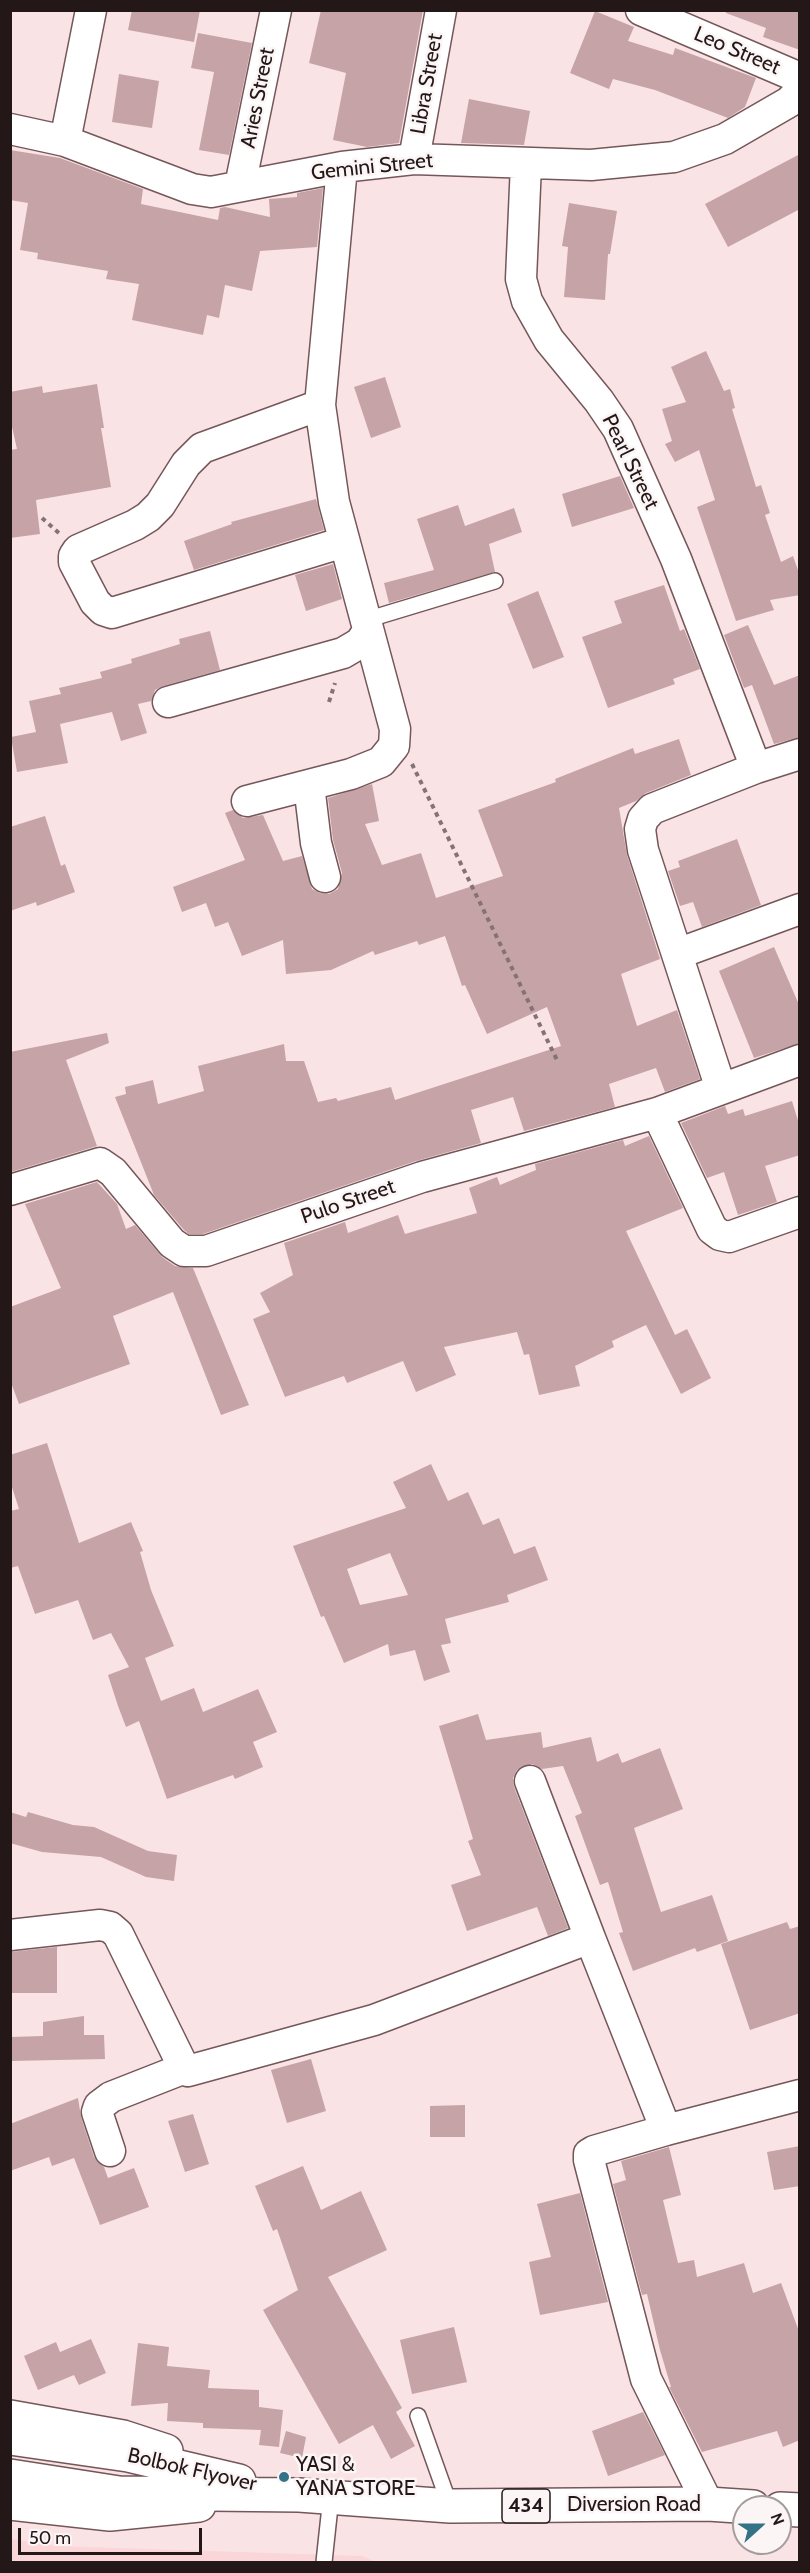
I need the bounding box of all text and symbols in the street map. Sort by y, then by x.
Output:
street label: Leo Street [690,22,784,80]
street label: Libra Street [406,32,448,136]
street label: Aries Street [236,45,280,151]
street label: Gemini Street [310,148,434,186]
street label: Pearl Street [596,410,664,514]
street label: Pulo Street [298,1174,398,1230]
street label: Bolbok Flyover [125,2443,259,2497]
place label: YASI & YANA STORE [296,2452,415,2502]
marker: YASI & YANA STORE [277,2470,291,2484]
road number: 434 [502,2489,550,2523]
street label: Diversion Road [567,2492,701,2518]
north arrow [732,2495,792,2555]
text: N [767,2510,788,2528]
scale bar [21,2516,206,2554]
text: 50 m [29,2527,71,2549]

